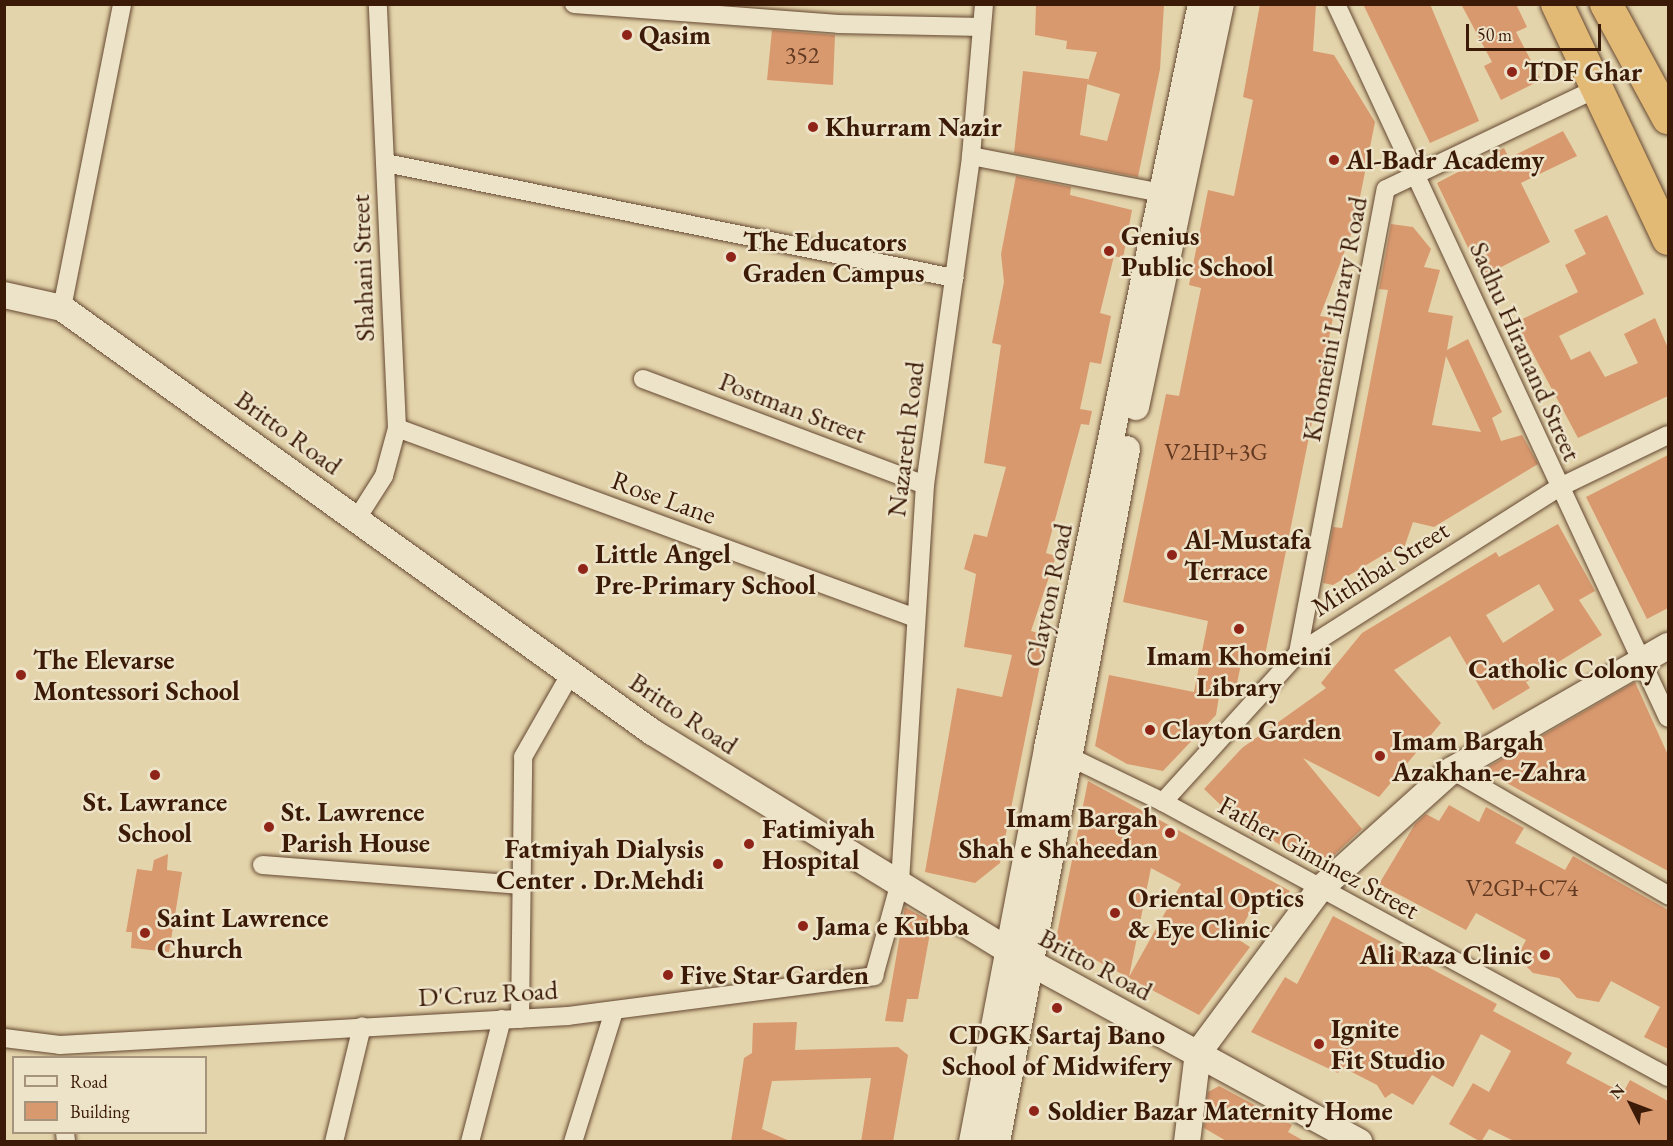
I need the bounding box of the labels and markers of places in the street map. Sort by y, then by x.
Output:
place label: Qasim [639,19,711,51]
marker: Qasim [620,28,634,42]
place label: TDF Ghar [1524,56,1642,88]
marker: TDF Ghar [1505,65,1519,79]
place label: Khurram Nazir [825,111,1002,143]
marker: Khurram Nazir [806,120,820,134]
place label: Al-Badr Academy [1346,144,1544,176]
marker: Al-Badr Academy [1327,153,1341,167]
place label: Genius Public School [1121,219,1274,282]
place label: The Educators Graden Campus [743,225,924,288]
marker: Genius Public School [1102,244,1116,258]
marker: The Educators Graden Campus [724,250,738,264]
place label: Al-Mustafa Terrace [1184,523,1311,586]
place label: Little Angel Pre-Primary School [595,537,816,600]
marker: Al-Mustafa Terrace [1165,548,1179,562]
marker: Little Angel Pre-Primary School [576,562,590,576]
marker: Imam Khomeini Library [1232,622,1246,636]
place label: Imam Khomeini Library [1146,639,1332,702]
place label: The Elevarse Montessori School [33,643,240,706]
marker: The Elevarse Montessori School [14,668,28,682]
place label: Clayton Garden [1162,714,1341,746]
marker: Clayton Garden [1143,723,1157,737]
place label: Imam Bargah Azakhan-e-Zahra [1392,724,1586,787]
marker: Imam Bargah Azakhan-e-Zahra [1373,749,1387,763]
marker: St. Lawrance School [148,768,162,782]
place label: St. Lawrance School [83,785,227,848]
place label: St. Lawrence Parish House [281,795,430,858]
place label: Imam Bargah Shah e Shaheedan [959,801,1158,864]
place label: Fatimiyah Hospital [762,812,875,875]
marker: St. Lawrence Parish House [262,820,276,834]
marker: Imam Bargah Shah e Shaheedan [1163,826,1177,840]
place label: Fatmiyah Dialysis Center . Dr.Mehdi [496,832,704,895]
marker: Fatimiyah Hospital [740,835,758,853]
marker: Fatmiyah Dialysis Center . Dr.Mehdi [709,855,727,873]
place label: Oriental Optics & Eye Clinic [1128,881,1304,944]
place label: Saint Lawrence Church [157,901,328,964]
marker: Oriental Optics & Eye Clinic [1106,904,1124,922]
place label: Jama e Kubba [815,910,969,942]
marker: Jama e Kubba [796,919,810,933]
marker: Saint Lawrence Church [138,926,152,940]
place label: Ali Raza Clinic [1360,939,1532,971]
marker: Ali Raza Clinic [1536,946,1554,964]
place label: Five Star Garden [680,959,869,991]
marker: Five Star Garden [661,968,675,982]
marker: CDGK Sartaj Bano School of Midwifery [1050,1001,1064,1015]
place label: Ignite Fit Studio [1331,1012,1445,1075]
place label: CDGK Sartaj Bano School of Midwifery [942,1018,1172,1081]
marker: Ignite Fit Studio [1312,1037,1326,1051]
place label: Soldier Bazar Maternity Home [1048,1095,1393,1127]
marker: Soldier Bazar Maternity Home [1025,1102,1043,1120]

